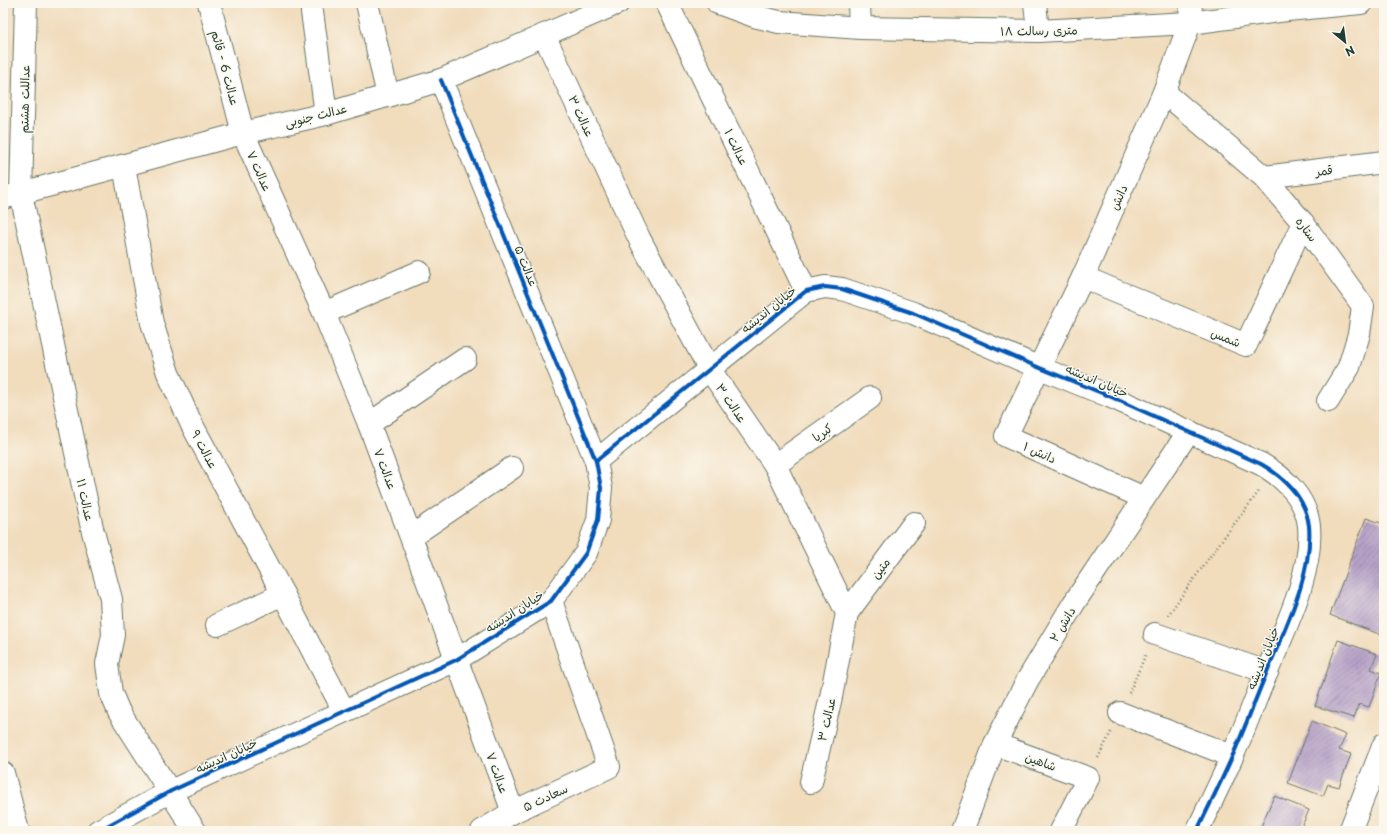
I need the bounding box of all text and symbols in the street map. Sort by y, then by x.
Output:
street label: ۱۸ متری رسالت [1000,20,1078,40]
north arrow [1325,22,1365,62]
street label: عدالت 6 - قائم [206,28,245,108]
text: N [1342,42,1358,61]
street label: عداللت هشتم [14,64,35,134]
street label: عدالت ۳ [564,92,600,140]
street label: عدالت جنوبی [283,99,349,131]
street label: عدالت ۱ [720,125,754,169]
street label: عدالت ۷ [243,148,277,194]
street label: قمر [1313,160,1334,180]
street label: دانش [1104,181,1132,213]
street label: ستاره [1292,213,1322,245]
street label: عدالت ۵ [511,243,543,289]
street label: خیابان اندیشه [736,281,800,337]
street label: شمس [1208,323,1244,351]
street label: خیابان اندیشه [1063,359,1131,401]
street label: عدالت ۳ [712,379,752,427]
street label: کبریا [808,419,836,445]
street label: عدالت ۹ [187,426,223,472]
street label: دانش ۱ [1021,437,1059,467]
street label: عدالت ۷ [370,446,402,492]
street label: عدالت ۱۱ [73,477,99,523]
street label: متین [866,554,894,582]
street label: خیابان اندیشه [481,585,547,637]
street label: دانش ۲ [1044,603,1080,645]
street label: خیابان اندیشه [1241,624,1283,692]
street label: عدالت ۳ [812,695,840,743]
street label: خیابان اندیشه [192,733,260,777]
street label: شاهین [1023,747,1059,775]
street label: عدالت ۷ [482,750,514,796]
street label: سعادت ۵ [519,779,571,815]

